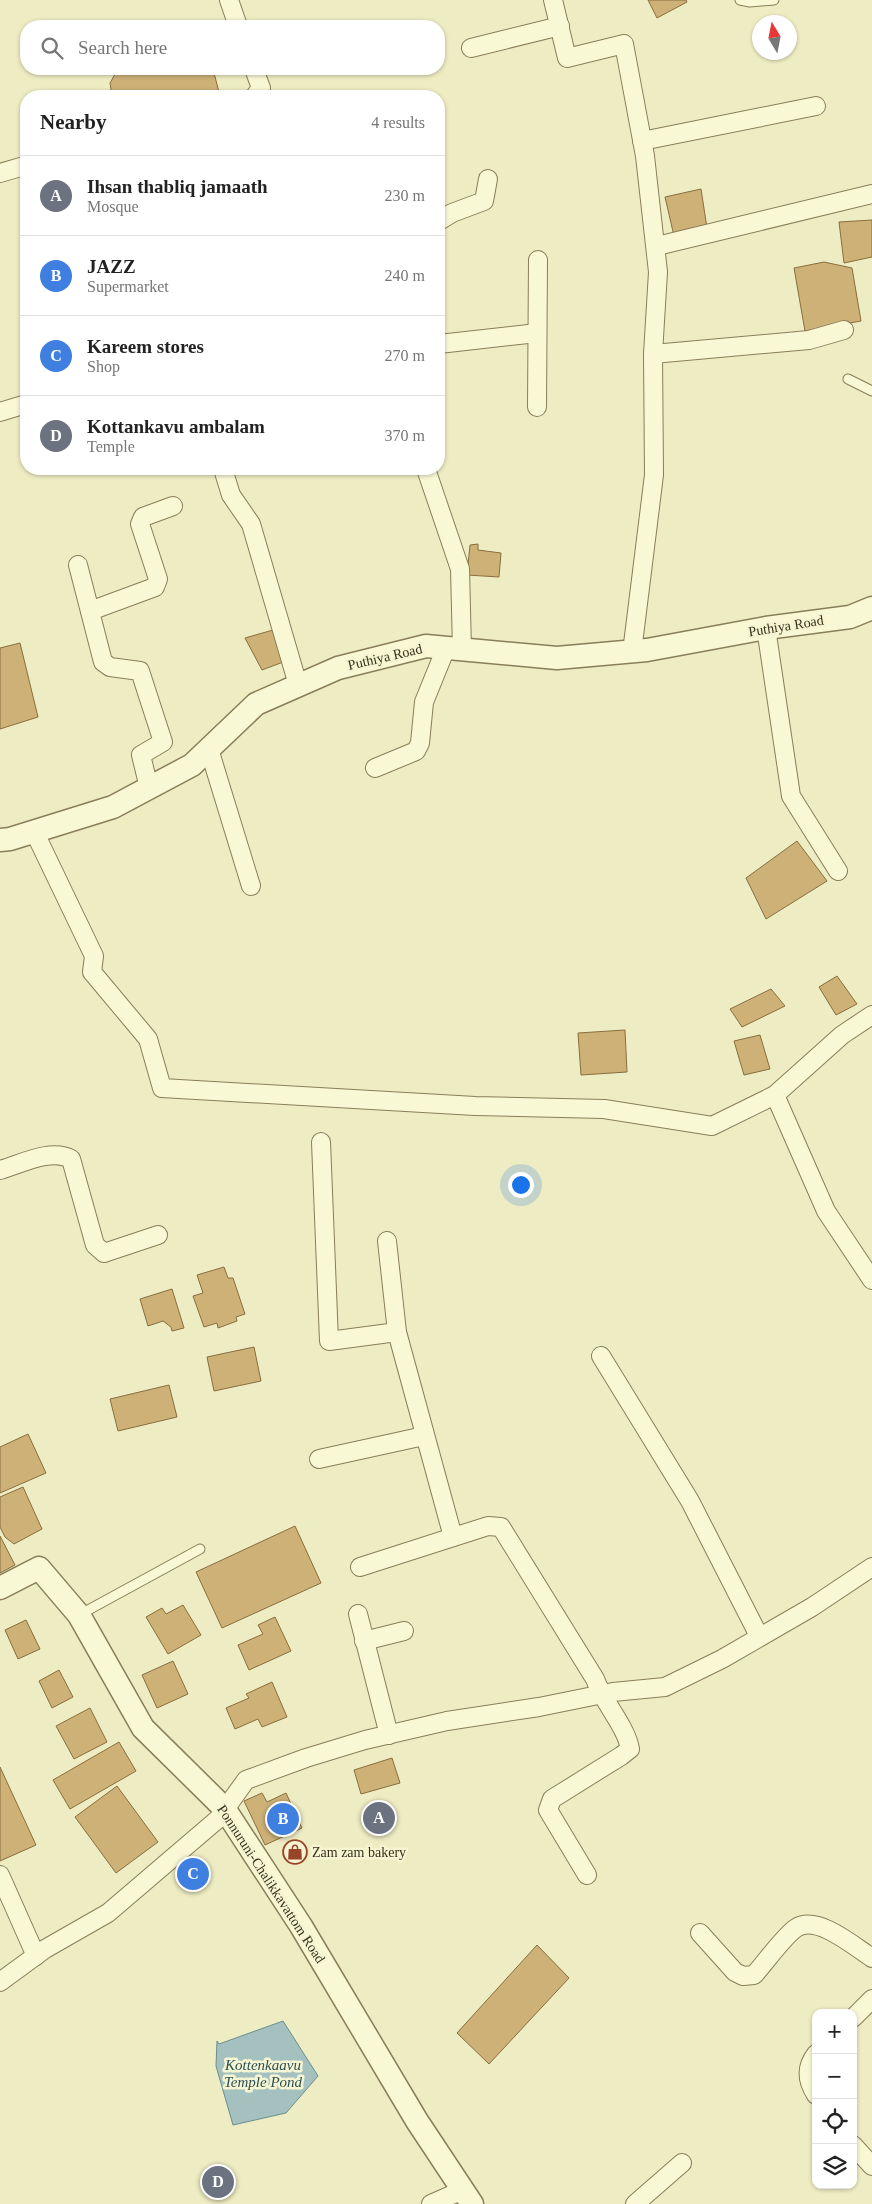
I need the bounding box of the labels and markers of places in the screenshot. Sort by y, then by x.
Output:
pin: A [363,1799,395,1837]
pin: B [267,1800,299,1838]
shop icon: Zam zam bakery [282,1839,308,1865]
place label: Zam zam bakery [312,1845,406,1860]
pin: C [177,1855,209,1893]
pin: D [202,2163,234,2201]

